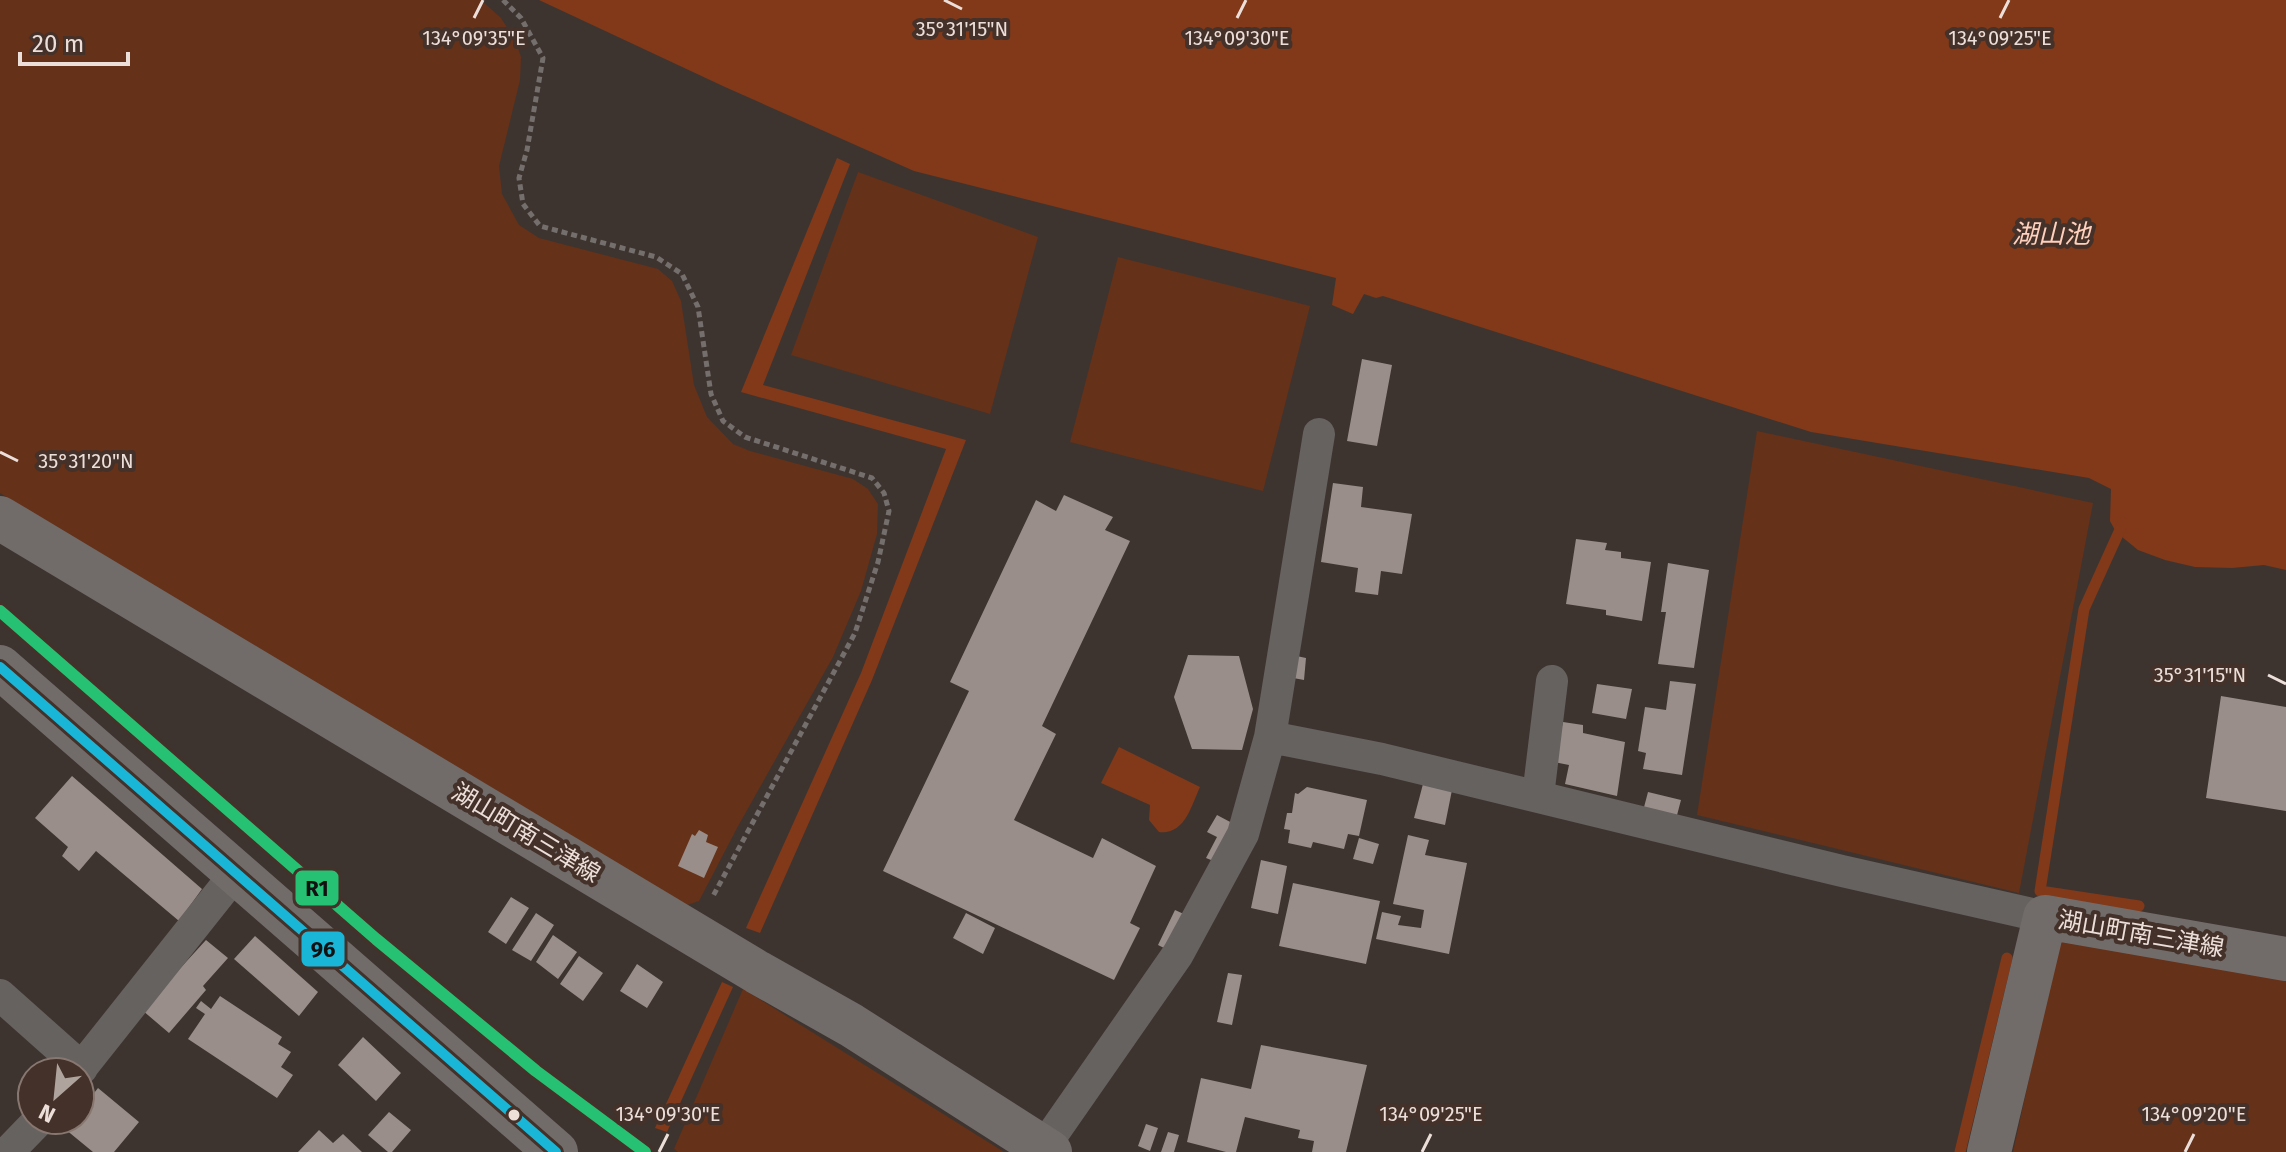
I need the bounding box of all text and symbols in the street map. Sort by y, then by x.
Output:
scale bar [20,16,128,66]
text: 35°31'15"N [916,17,1008,41]
text: 134°09'35"E [422,26,526,50]
text: 134°09'30"E [1184,26,1290,50]
text: 134°09'25"E [1948,26,2052,50]
text: 20 m [32,30,84,58]
water label: 湖山池 [2012,219,2093,250]
text: 35°31'20"N [38,449,134,473]
text: 35°31'15"N [2154,663,2246,687]
street label: 湖山町南三津線 [447,778,605,888]
line badge: R1 [294,869,340,907]
text: R1 [305,875,329,902]
street label: 湖山町南三津線 [2056,906,2226,962]
line badge: 96 [300,930,346,968]
text: 96 [311,936,335,963]
north arrow [16,1056,96,1136]
text: N [35,1098,60,1129]
text: 134°09'30"E [615,1102,721,1126]
text: 134°09'25"E [1379,1102,1483,1126]
text: 134°09'20"E [2141,1102,2247,1126]
unlabelled marker [506,1107,522,1123]

